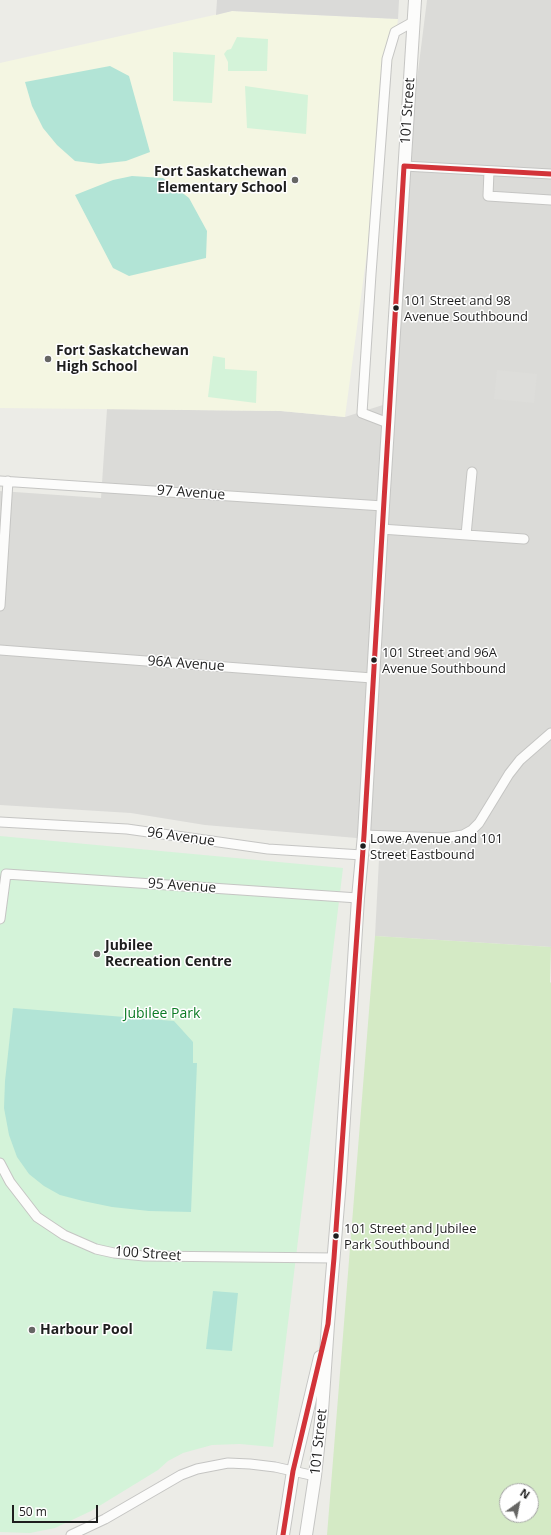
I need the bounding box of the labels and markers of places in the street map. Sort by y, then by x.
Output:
place label: Fort Saskatchewan Elementary School [154,164,287,196]
marker: Fort Saskatchewan Elementary School [290,175,300,185]
place label: 101 Street and 98 Avenue Southbound [404,293,528,324]
marker: 101 Street and 98 Avenue Southbound [391,303,401,313]
place label: Fort Saskatchewan High School [56,343,189,376]
marker: Fort Saskatchewan High School [43,354,53,364]
place label: 101 Street and 96A Avenue Southbound [382,645,506,676]
marker: 101 Street and 96A Avenue Southbound [369,655,379,665]
place label: Lowe Avenue and 101 Street Eastbound [370,831,503,862]
marker: Lowe Avenue and 101 Street Eastbound [358,841,368,851]
place label: Jubilee Recreation Centre [105,938,232,970]
marker: Jubilee Recreation Centre [92,949,102,959]
place label: 101 Street and Jubilee Park Southbound [344,1221,476,1252]
marker: 101 Street and Jubilee Park Southbound [331,1231,341,1241]
place label: Harbour Pool [40,1322,133,1338]
marker: Harbour Pool [27,1325,37,1335]

